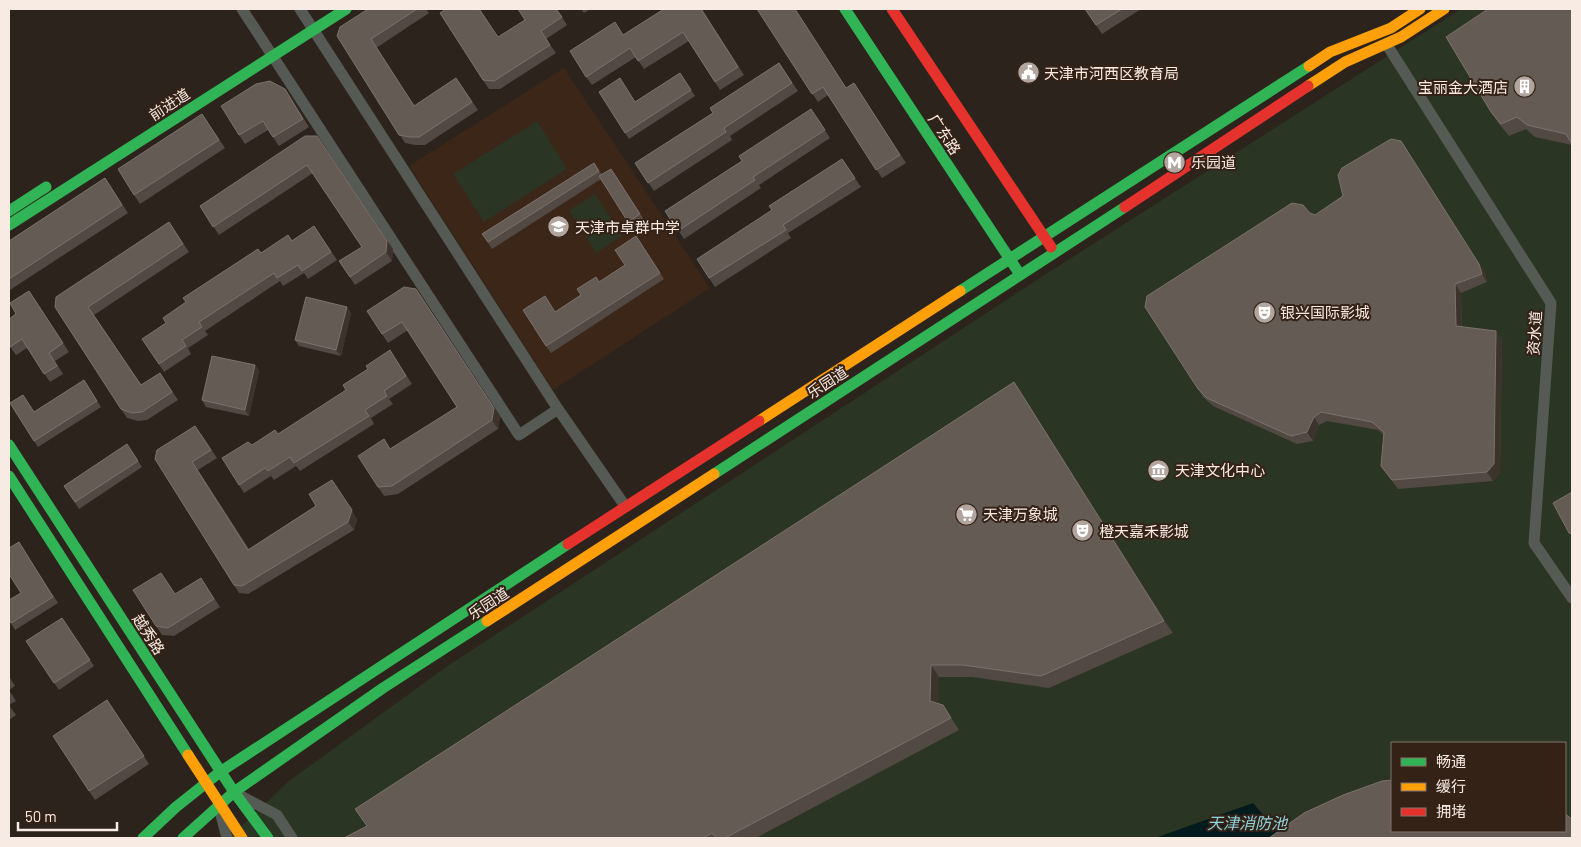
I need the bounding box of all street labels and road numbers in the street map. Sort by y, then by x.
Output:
street label: 前进道 [145,84,193,124]
street label: 广东路 [925,110,965,158]
street label: 资水道 [1523,310,1545,356]
street label: 乐园道 [803,362,851,402]
street label: 乐园道 [464,583,512,623]
street label: 越秀路 [129,610,169,658]

